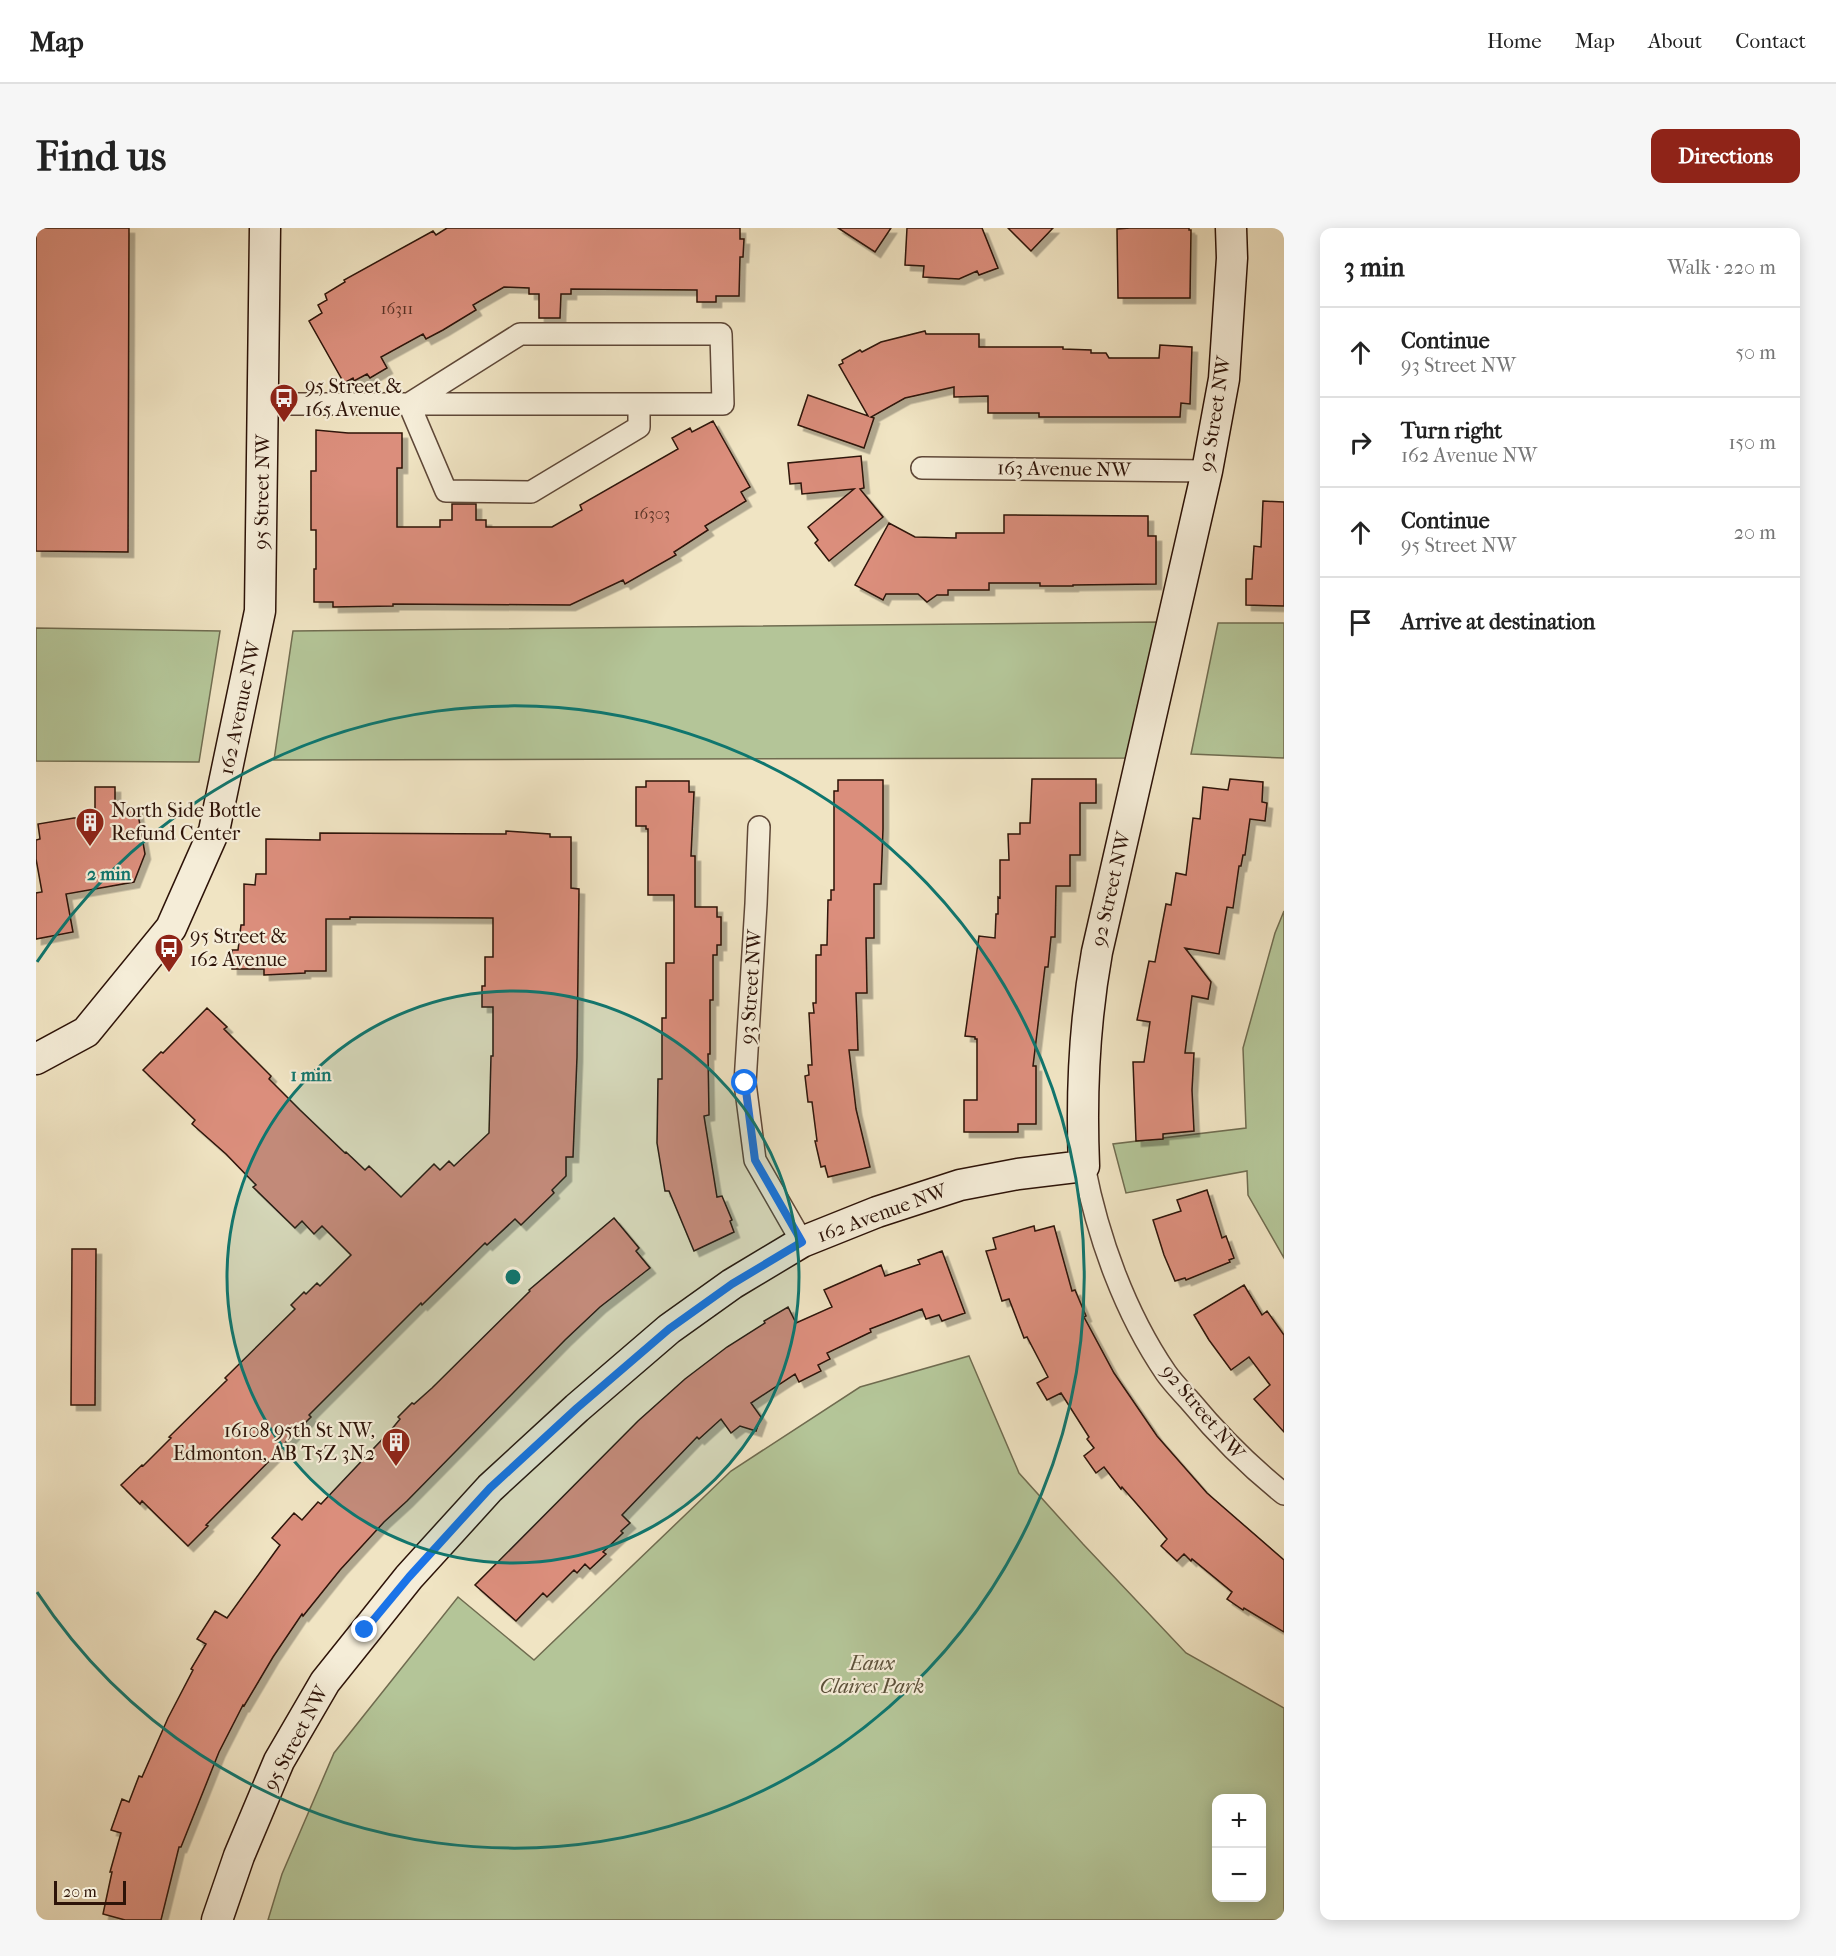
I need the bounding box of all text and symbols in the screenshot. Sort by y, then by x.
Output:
text: Map [30,25,84,58]
text: Home [1487,29,1542,53]
text: Map [1575,29,1615,53]
text: About [1648,29,1702,53]
text: Contact [1735,29,1806,53]
button: Directions [1651,129,1800,183]
text: Find us [36,132,166,181]
text: 3 min [1344,252,1405,283]
text: Walk · 220 m [1668,256,1776,279]
house number: 16311 [381,299,413,318]
text: Continue [1401,328,1490,354]
icon: ahead [1344,336,1377,369]
text: 50 m [1735,341,1776,364]
street label: 92 Street NW [1194,353,1236,474]
text: 93 Street NW [1401,354,1516,377]
place label: 95 Street & 165 Avenue [305,375,402,421]
bus stop icon: 95 Street & 165 Avenue [268,382,300,424]
text: Turn right [1401,418,1502,444]
icon: right [1344,426,1377,459]
text: 150 m [1728,431,1776,454]
street label: 95 Street NW [249,433,275,550]
text: 162 Avenue NW [1401,444,1537,467]
street label: 163 Avenue NW [997,456,1133,482]
house number: 16303 [634,504,670,523]
text: Continue [1401,508,1490,534]
icon: ahead [1344,516,1377,549]
text: 20 m [1734,521,1776,544]
text: 95 Street NW [1401,534,1516,557]
icon: arrive [1344,606,1377,639]
text: Arrive at destination [1401,609,1595,635]
street label: 162 Avenue NW [215,638,266,777]
place label: North Side Bottle Refund Center [111,799,261,845]
building icon: North Side Bottle Refund Center [74,806,106,848]
street label: 92 Street NW [1087,828,1136,949]
text: 2 min [87,864,131,885]
place label: 95 Street & 162 Avenue [190,925,287,971]
street label: 93 Street NW [736,928,767,1045]
bus stop icon: 95 Street & 162 Avenue [153,932,185,974]
text: 1 min [290,1065,332,1086]
route start [731,1069,757,1095]
street label: 162 Avenue NW [814,1178,951,1247]
centre of rings [503,1267,523,1287]
street label: 92 Street NW [1157,1360,1250,1465]
place label: 16108 95th St NW, Edmonton, AB T5Z 3N2 [173,1419,375,1465]
building icon: 16108 95th St NW, Edmonton, AB T5Z 3N2 [380,1426,412,1468]
route end [351,1616,377,1642]
park label: Eaux Claires Park [820,1652,924,1698]
street label: 95 Street NW [259,1680,334,1794]
map controls [1212,1794,1266,1902]
button: + [1212,1794,1266,1848]
button: − [1212,1848,1266,1902]
scale bar [54,1878,126,1906]
text: 20 m [63,1882,97,1901]

